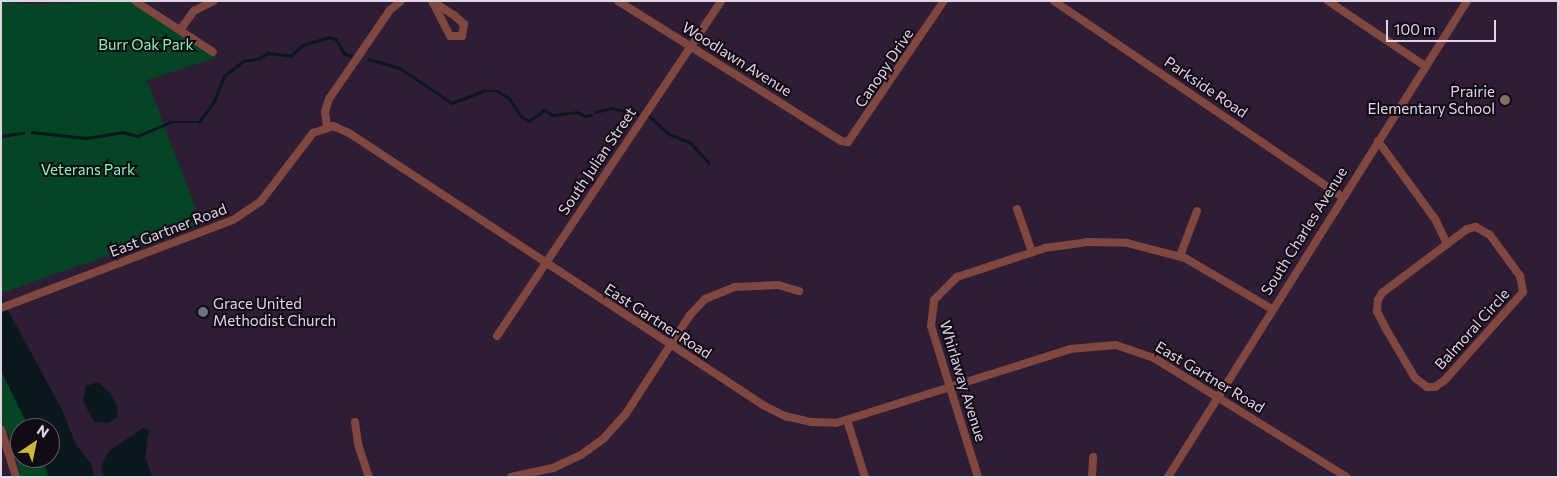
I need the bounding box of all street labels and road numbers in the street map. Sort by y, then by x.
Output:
street label: Woodlawn Avenue [679,18,795,100]
street label: Canopy Drive [851,25,917,111]
street label: Parkside Road [1161,53,1251,121]
street label: South Julian Street [554,104,640,218]
street label: South Charles Avenue [1257,164,1351,298]
street label: East Gartner Road [107,199,229,261]
street label: East Gartner Road [601,280,715,362]
street label: Balmoral Circle [1431,285,1513,373]
street label: Whirlaway Avenue [936,318,990,444]
street label: East Gartner Road [1152,337,1268,417]

